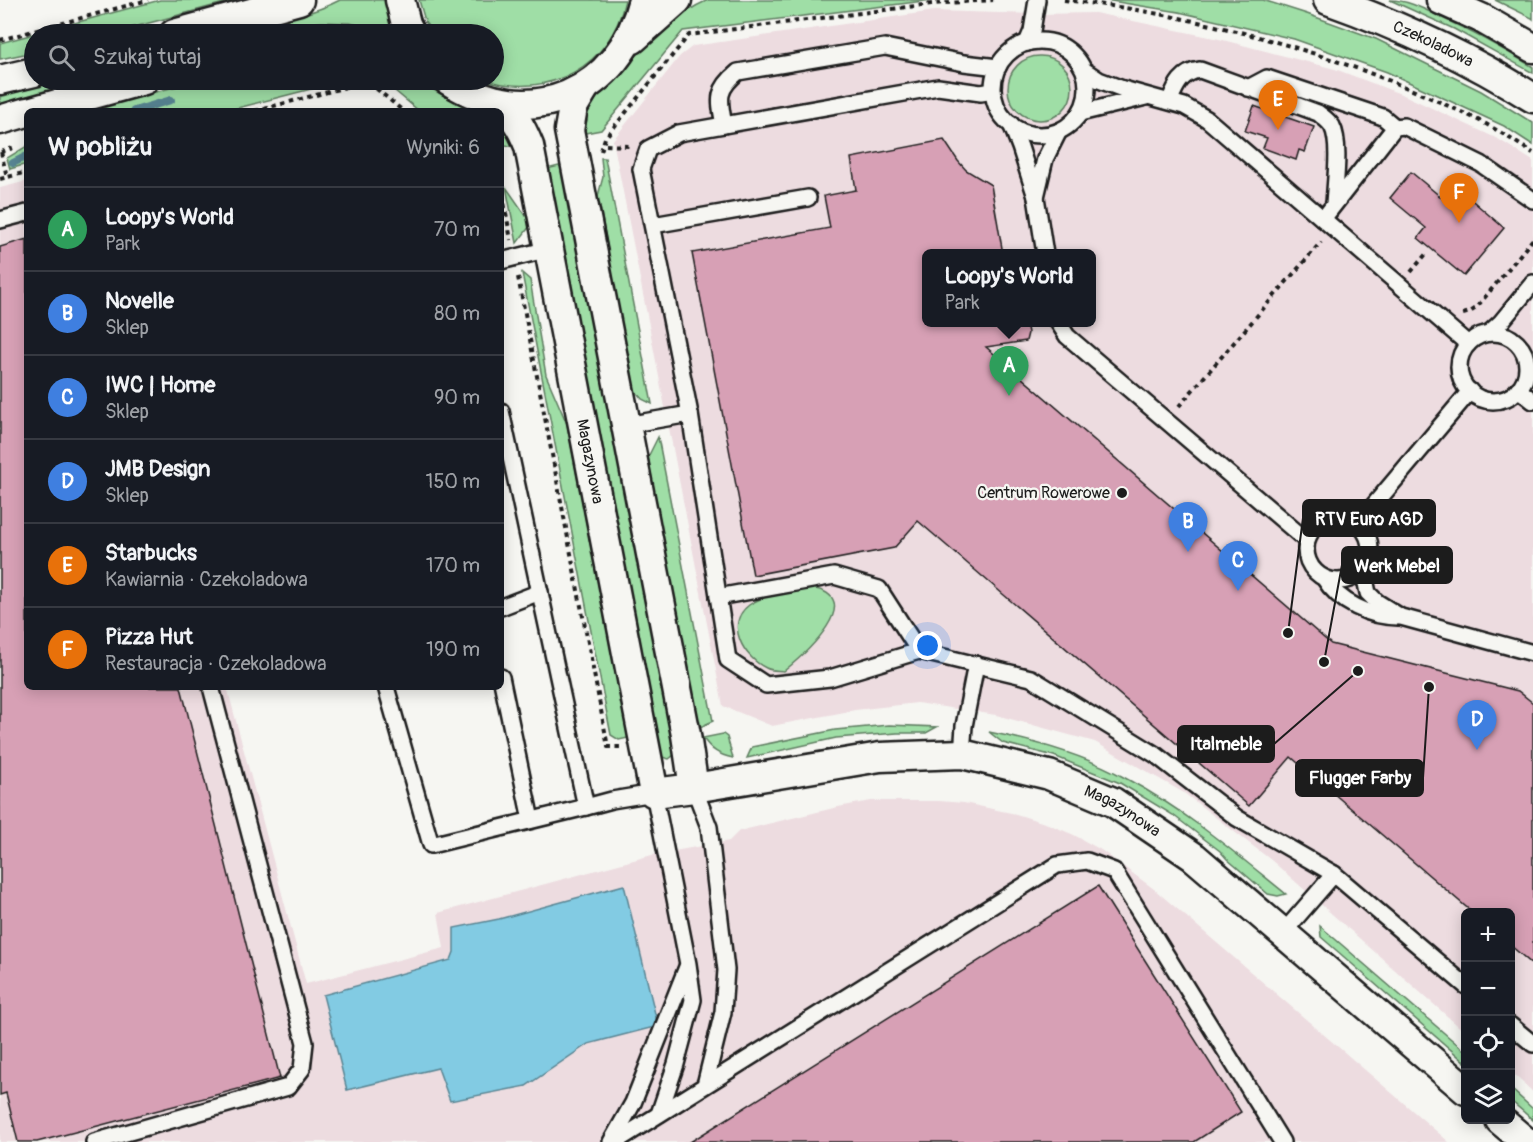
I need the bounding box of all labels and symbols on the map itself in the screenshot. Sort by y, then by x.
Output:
street label: Czekoladowa [1390,16,1477,72]
pin: E [1258,80,1298,130]
pin: F [1440,174,1478,223]
pin: A [990,346,1028,396]
street label: Magazynowa [572,417,608,505]
place label: Centrum Rowerowe [977,483,1110,503]
marker: Centrum Rowerowe [1115,486,1129,500]
callout: RTV Euro AGD [1303,500,1435,536]
pin: B [1168,502,1208,552]
text: RTV Euro AGD [1315,508,1423,531]
pin: C [1218,542,1258,591]
callout: Werk Mebel [1342,547,1452,583]
text: Werk Mebel [1354,555,1440,578]
your location [913,631,942,660]
pin: D [1458,700,1496,750]
callout: Italmeble [1178,726,1274,762]
text: Italmeble [1190,733,1263,756]
callout: Flugger Farby [1296,760,1423,796]
text: Flugger Farby [1309,767,1412,790]
street label: Magazynowa [1081,781,1164,841]

